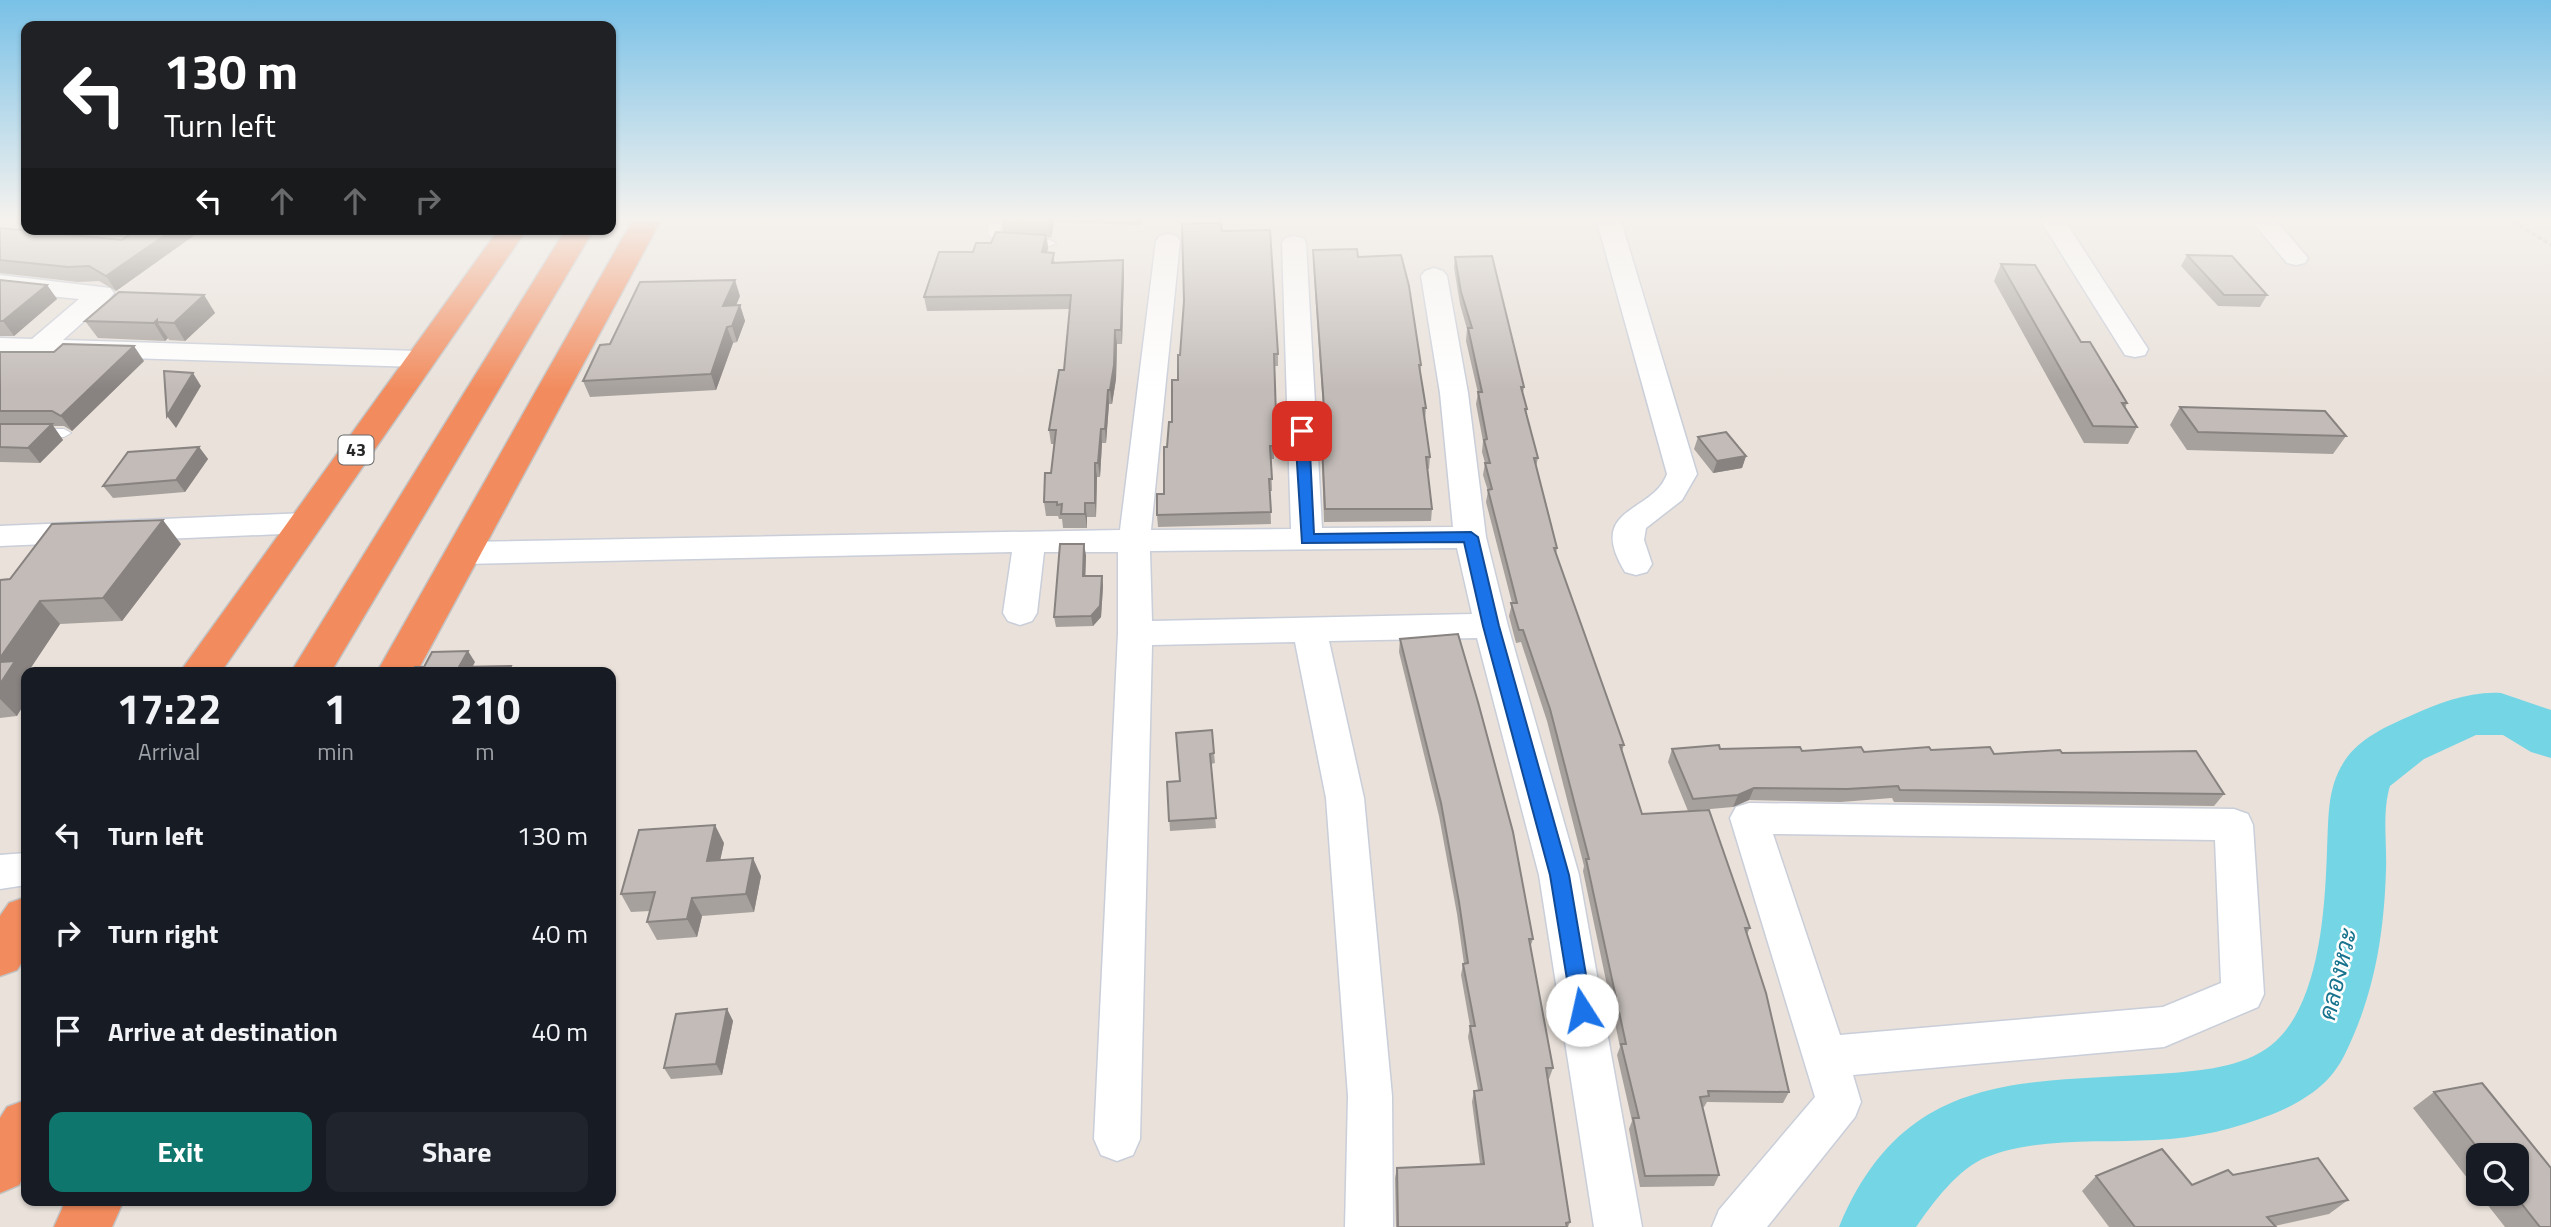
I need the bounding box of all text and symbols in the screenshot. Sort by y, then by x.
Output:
text: 130 m [164,33,298,108]
icon: left [49,49,140,140]
text: Turn left [164,101,276,149]
icon: left [190,182,228,220]
icon: ahead [263,182,301,220]
icon: ahead [336,182,374,220]
icon: right [409,182,447,220]
pin [1272,401,1332,461]
icon: arrive [1283,412,1321,450]
road number: 43 [338,436,374,464]
text: 17:22 [117,676,222,740]
text: 1 [324,676,347,740]
text: 210 [450,676,520,740]
text: Arrival [138,734,200,769]
text: min [317,734,354,769]
text: m [475,734,495,769]
icon: left [49,816,87,854]
text: Turn left [108,816,203,855]
text: 130 m [517,816,588,855]
icon: right [49,914,87,952]
text: Turn right [108,914,219,953]
text: 40 m [531,914,588,953]
water label: คลองหวะ [2308,924,2366,1024]
position arrow [1545,973,1619,1047]
icon: arrive [49,1012,87,1050]
text: Arrive at destination [108,1012,338,1051]
text: 40 m [531,1012,588,1051]
button: Exit [49,1112,312,1192]
button: Share [326,1112,588,1192]
map controls [2466,1143,2529,1206]
button: search [2466,1143,2529,1206]

